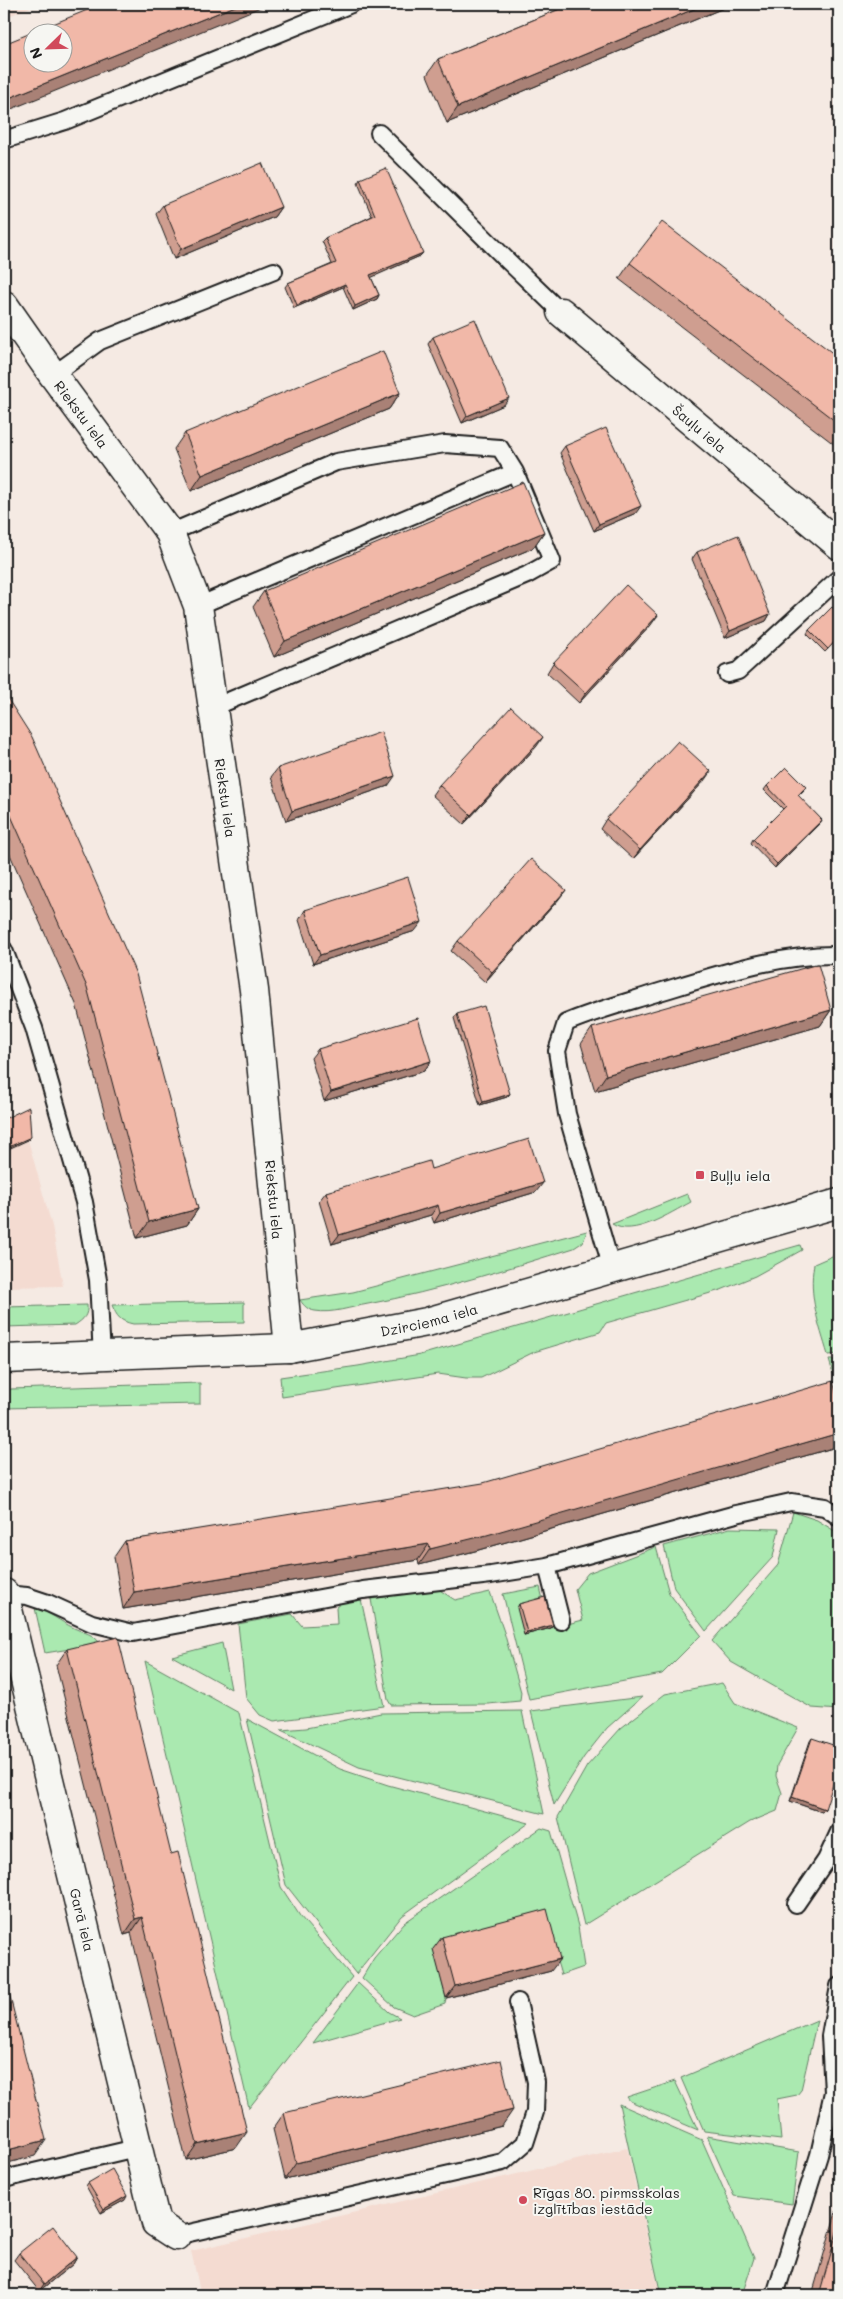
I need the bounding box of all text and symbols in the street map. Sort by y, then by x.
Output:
north arrow [22,22,72,72]
text: N [25,45,46,62]
street label: Riekstu iela [51,376,113,452]
street label: Šauļu iela [669,400,731,456]
street label: Riekstu iela [211,757,241,839]
street label: Riekstu iela [261,1159,288,1240]
place label: Buļļu iela [710,1166,771,1185]
marker: Buļļu iela [694,1169,706,1181]
street label: Dzirciema iela [379,1298,480,1340]
street label: Garā iela [66,1886,100,1953]
place label: Rīgas 80. pirmsskolas izglītības iestāde [533,2183,680,2218]
marker: Rīgas 80. pirmsskolas izglītības iestāde [517,2194,529,2206]

